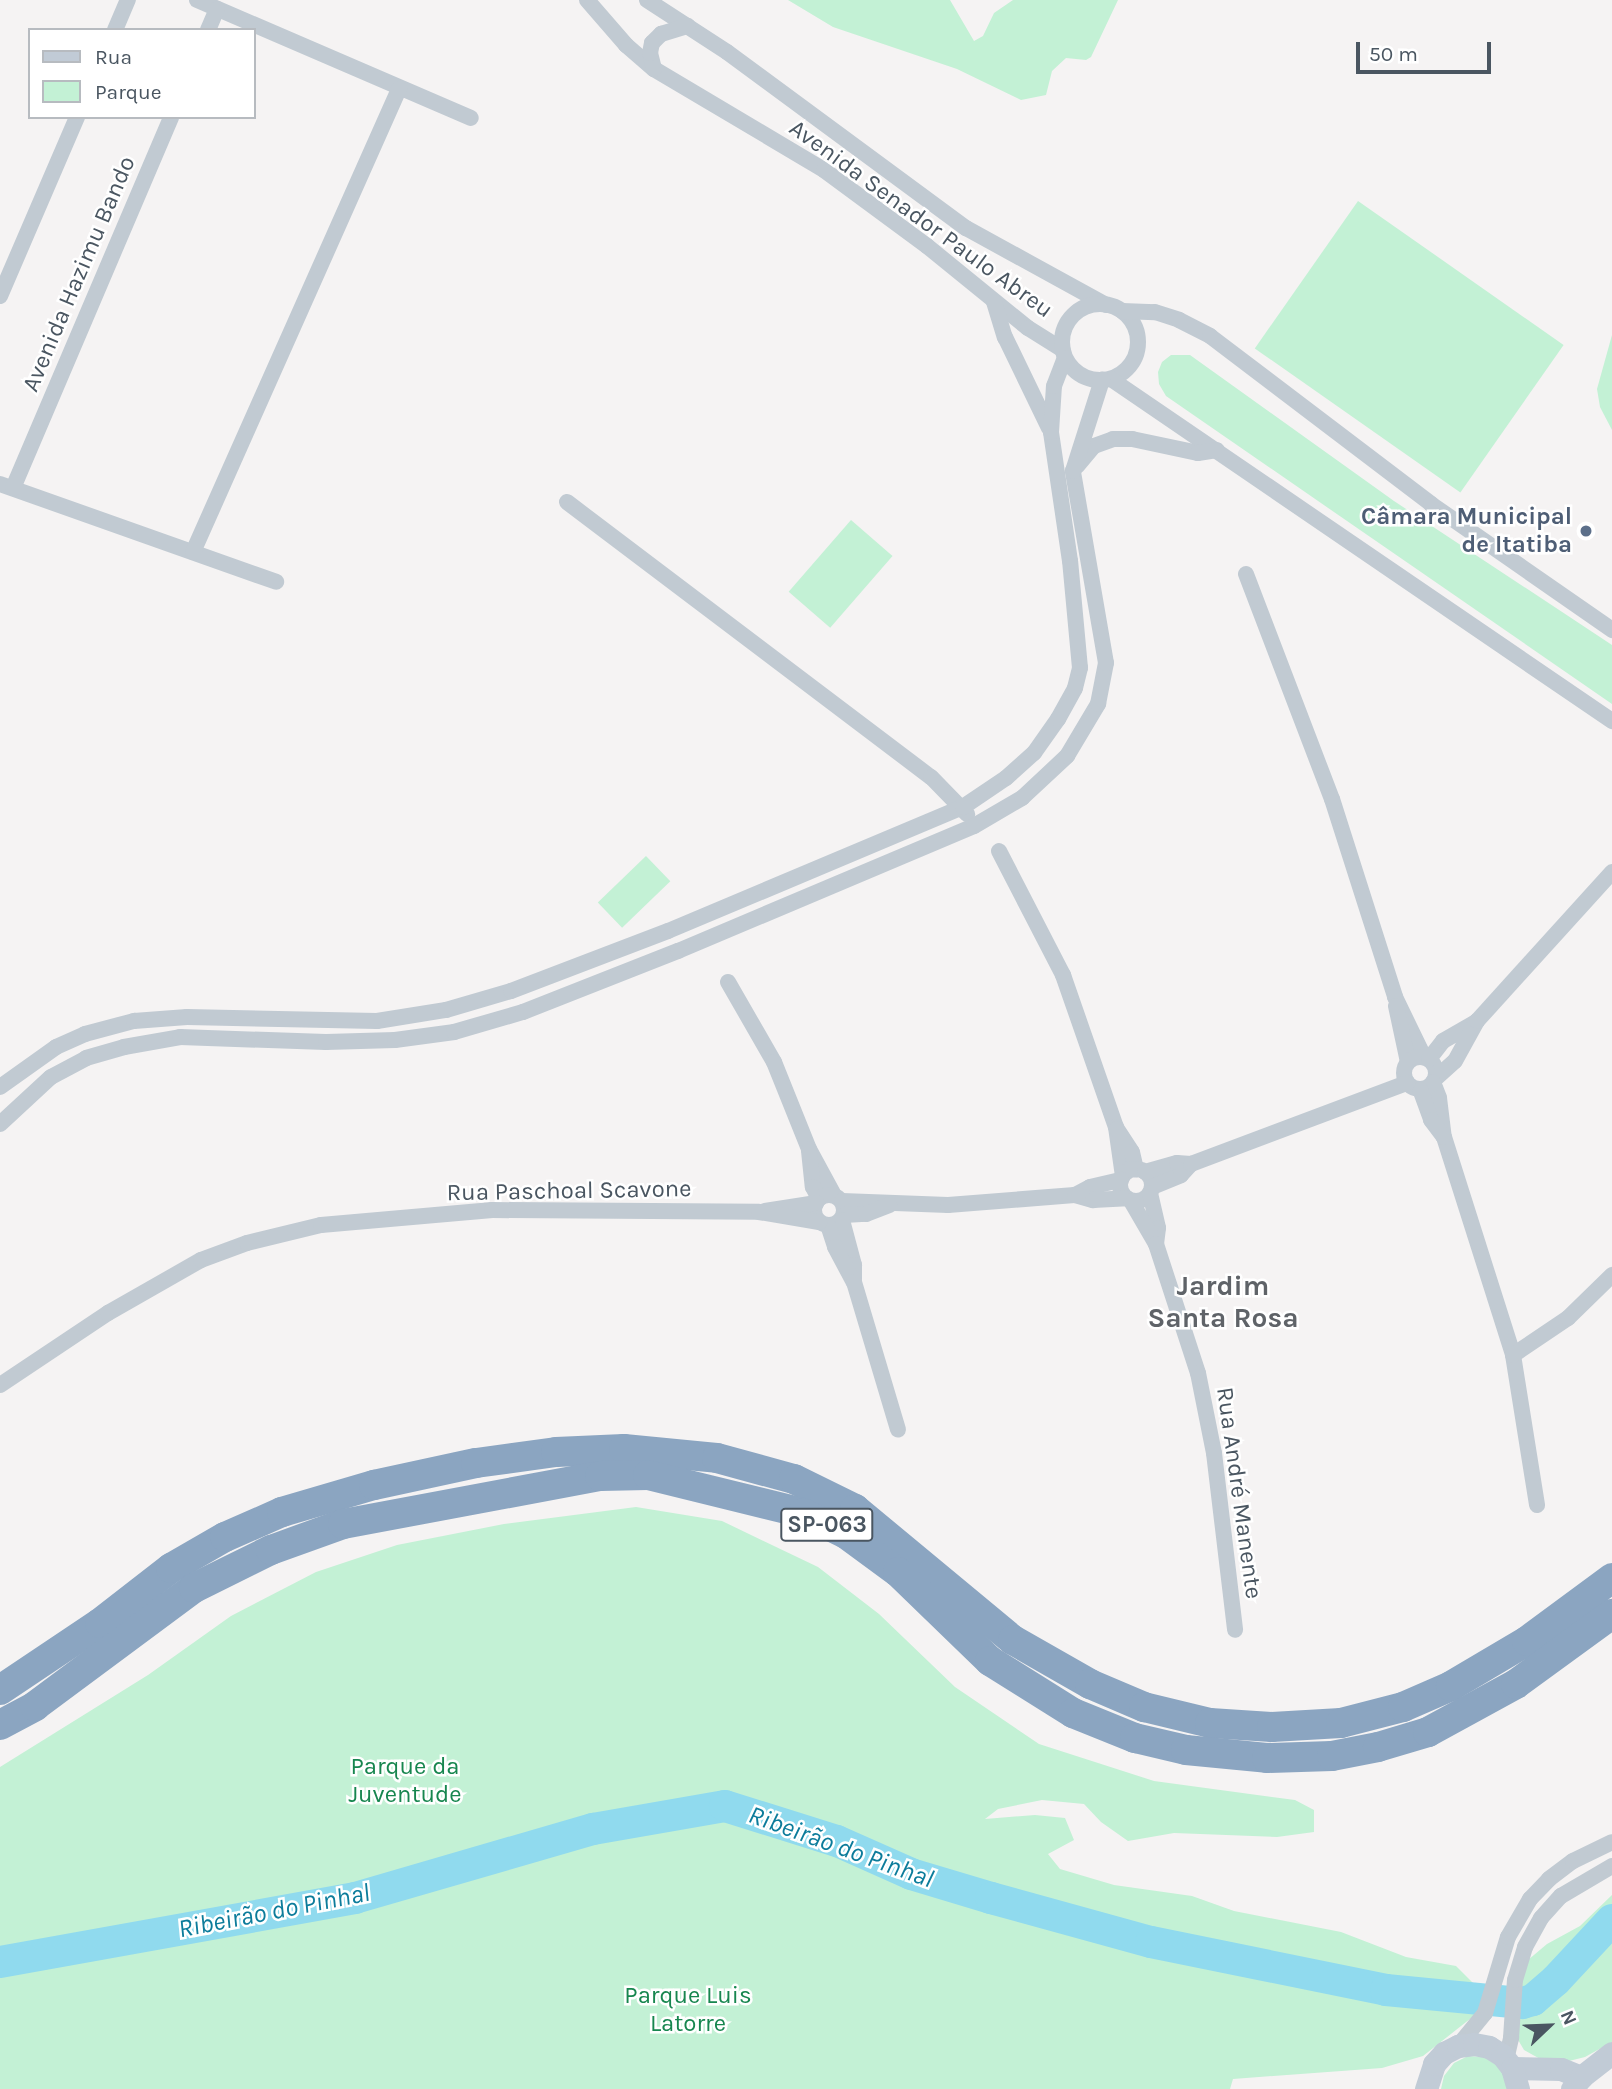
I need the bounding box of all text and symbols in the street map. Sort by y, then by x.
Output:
legend [28,28,256,119]
scale bar [1360,28,1495,72]
text: 50 m [1369,42,1418,66]
text: Rua [95,45,132,69]
text: Parque [95,80,162,104]
street label: Avenida Senador Paulo Abreu [784,114,1058,324]
street label: Avenida Hazimu Bando [16,152,142,396]
place label: Câmara Municipal de Itatiba [1361,503,1572,559]
marker: Câmara Municipal de Itatiba [1578,523,1594,539]
street label: Rua Paschoal Scavone [446,1174,692,1208]
district label: Jardim Santa Rosa [1147,1269,1299,1335]
street label: Rua André Manente [1210,1385,1268,1601]
road number: SP-063 [780,1506,874,1544]
park label: Parque da Juventude [348,1753,462,1809]
water label: Ribeirão do Pinhal [744,1799,938,1895]
water label: Ribeirão do Pinhal [176,1877,372,1945]
park label: Parque Luis Latorre [624,1982,752,2038]
north arrow [1514,1991,1584,2061]
text: N [1556,2007,1581,2028]

